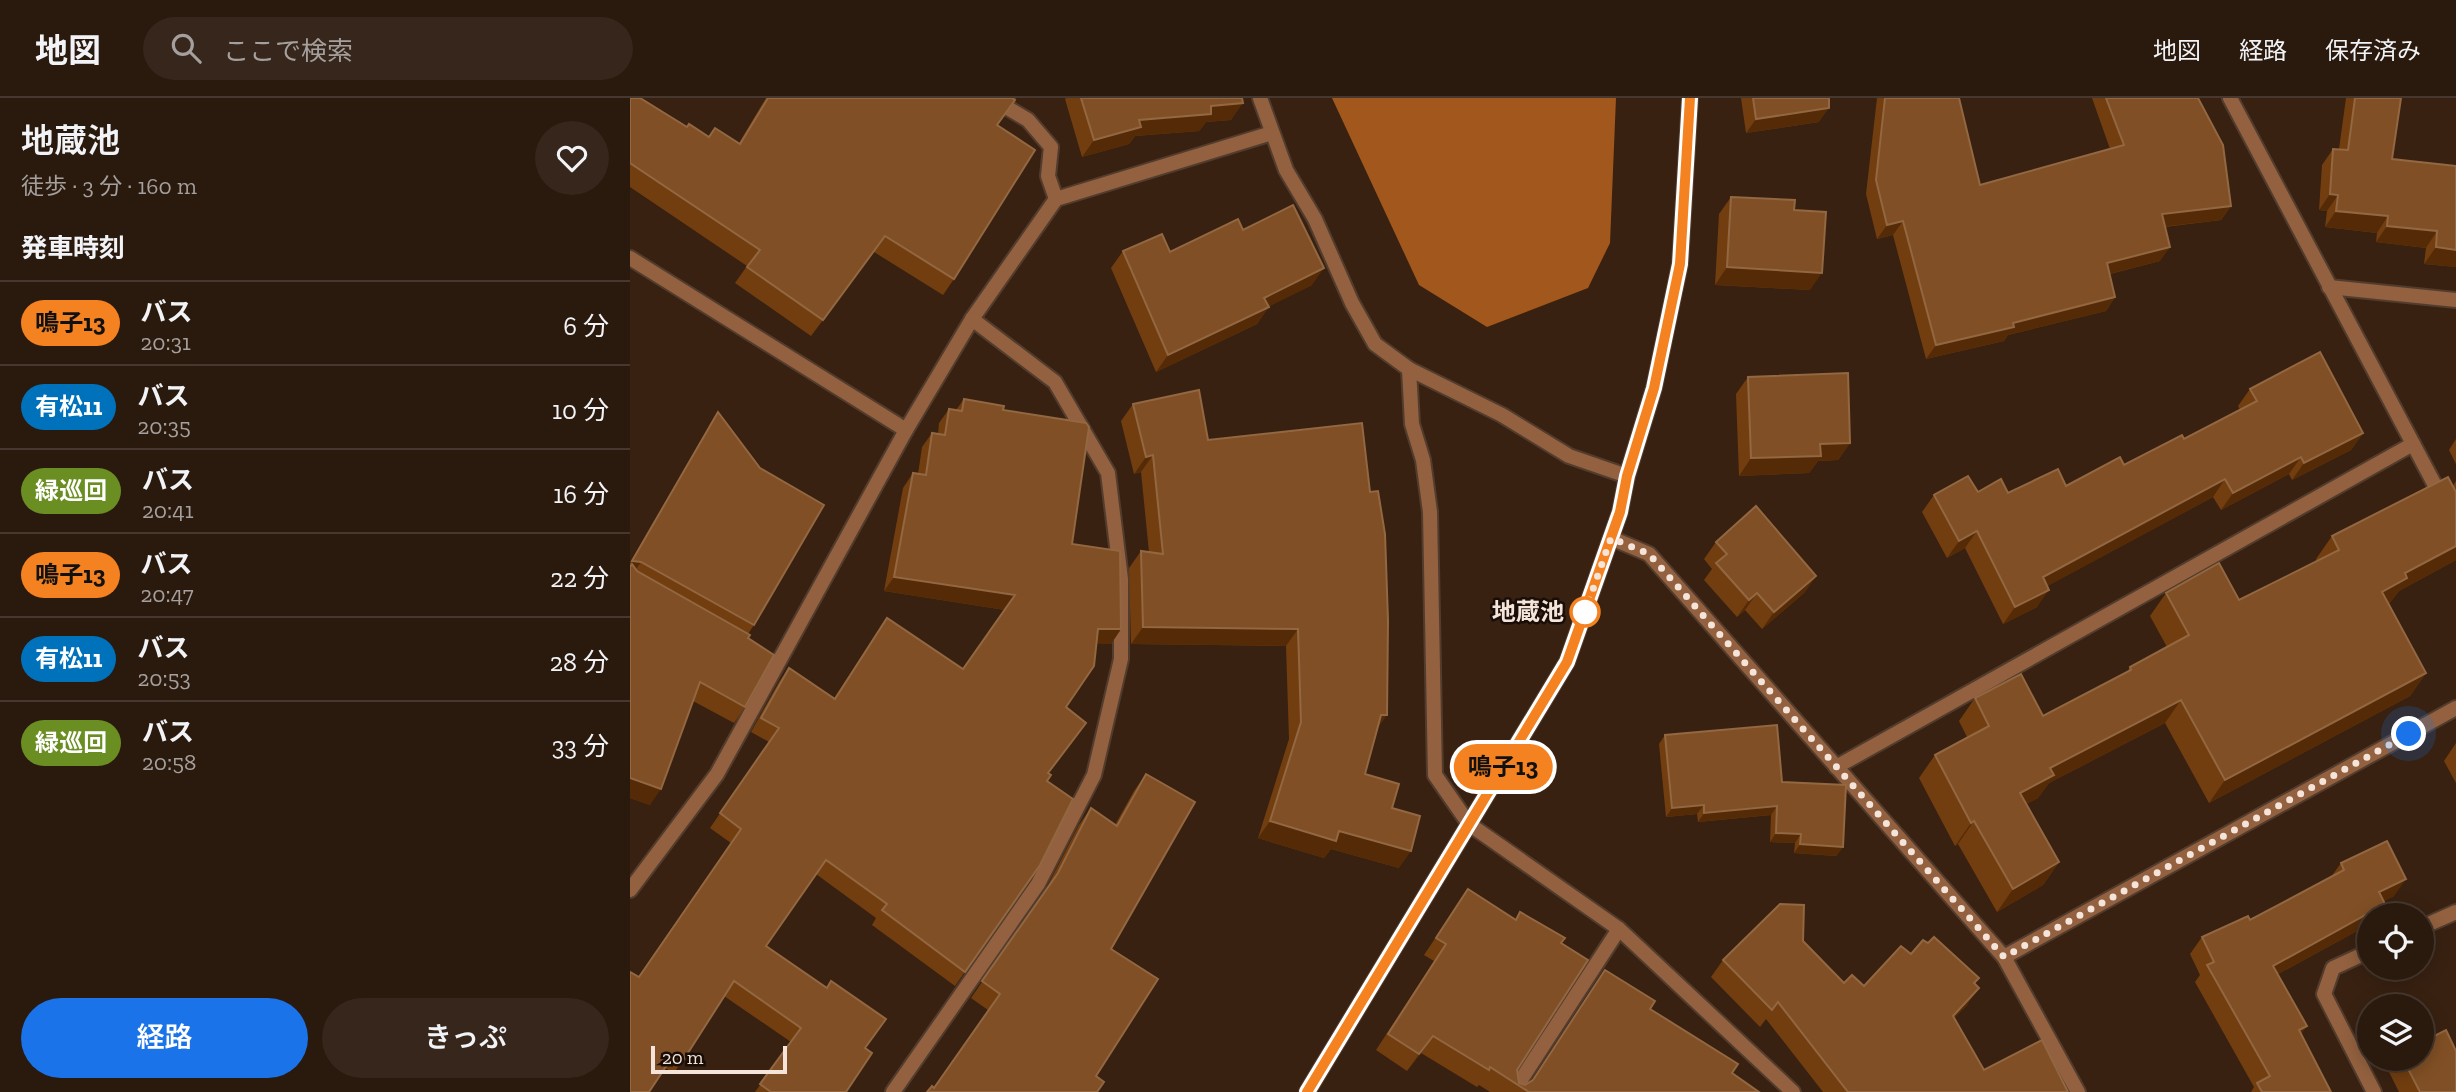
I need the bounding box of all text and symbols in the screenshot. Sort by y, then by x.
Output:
search box [143,17,633,80]
icon: search [167,29,205,67]
text: 地図 [35,31,101,70]
text: ここで検索 [223,35,353,67]
text: 地図 [2153,36,2201,65]
text: 経路 [2239,36,2287,65]
text: 保存済み [2325,36,2421,65]
text: 地蔵池 [21,121,120,160]
button: heart [535,121,609,195]
text: 徒歩 · 3 分 · 160 m [21,172,197,200]
text: 発車時刻 [21,232,125,264]
text: バス [141,296,193,328]
text: 鳴子13 [35,308,106,337]
text: 6 分 [563,310,609,342]
text: 20:31 [141,328,191,356]
text: バス [137,380,189,412]
text: 有松11 [35,392,102,421]
text: 10 分 [552,394,609,426]
text: 20:35 [137,412,191,440]
text: バス [142,464,194,496]
text: 緑巡回 [35,476,107,505]
text: 16 分 [553,478,609,510]
text: 20:41 [142,496,194,524]
text: バス [141,548,193,580]
text: 鳴子13 [35,560,106,589]
text: 22 分 [550,562,609,594]
text: 20:47 [141,580,194,608]
place label: 地蔵池 [1492,597,1564,626]
marker: 地蔵池 [1570,597,1600,627]
text: バス [137,632,189,664]
text: 有松11 [35,644,102,673]
text: 28 分 [550,646,609,678]
text: 20:53 [137,664,191,692]
text: バス [142,716,194,748]
your location [2391,716,2426,751]
text: 緑巡回 [35,728,107,757]
text: 33 分 [552,730,609,762]
line badge: 鳴子13 [1454,744,1552,790]
text: 20:58 [142,748,196,776]
text: 鳴子13 [1468,752,1538,781]
map controls [2357,903,2434,1071]
button: locate [2357,903,2434,980]
button: layers [2357,994,2434,1071]
button: 経路 [21,998,308,1078]
button: きっぷ [322,998,609,1078]
scale bar [651,1043,788,1075]
text: 20 m [662,1046,703,1069]

